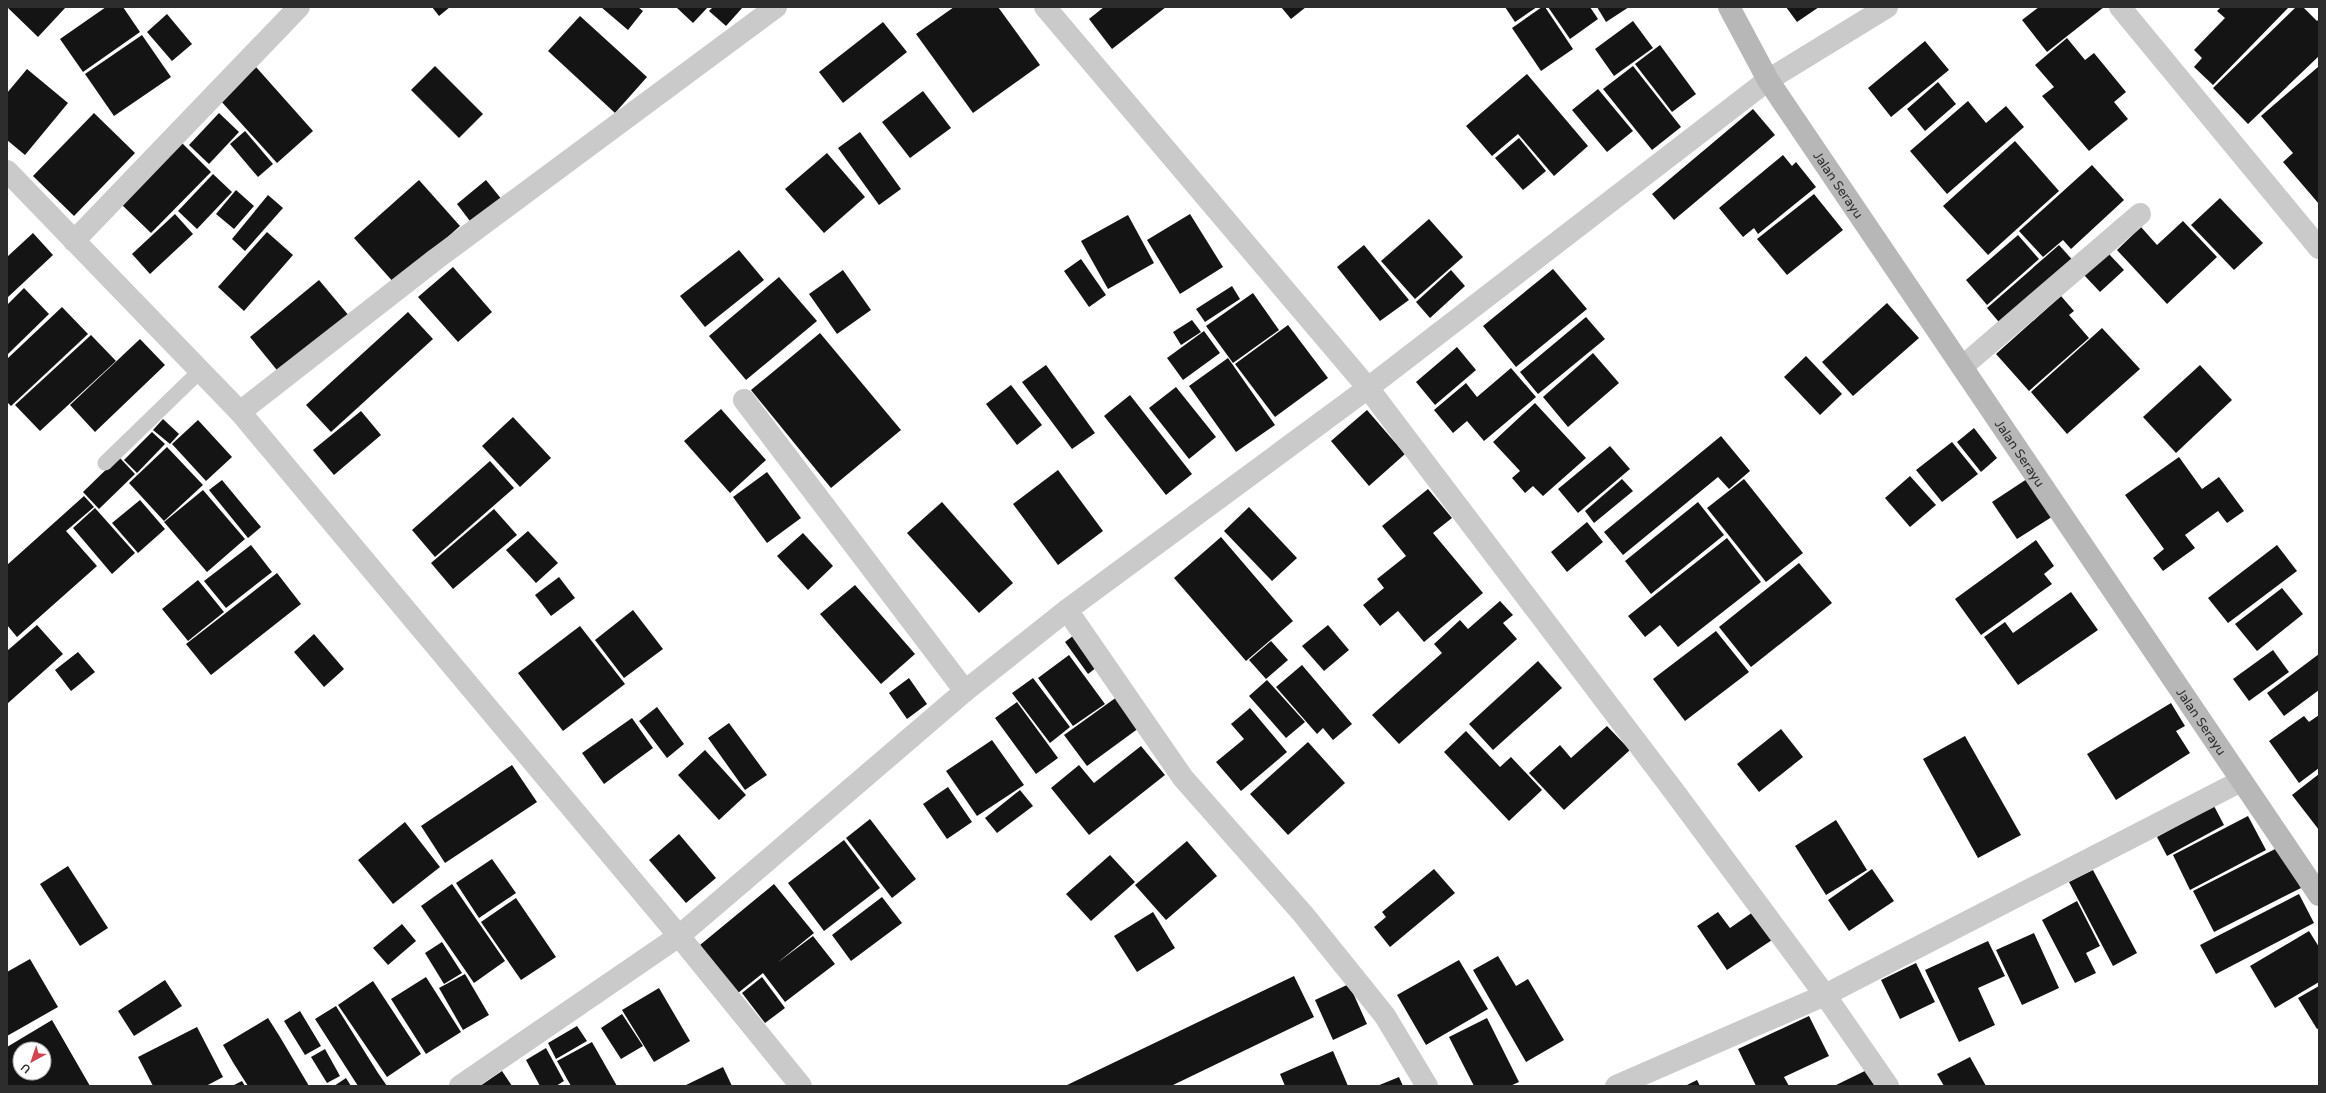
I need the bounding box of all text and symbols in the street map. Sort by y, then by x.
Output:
street label: Jalan Serayu [1809,148,1866,222]
street label: Jalan Serayu [1991,417,2048,490]
street label: Jalan Serayu [2172,685,2229,759]
north arrow [12,1041,52,1081]
text: U [19,1061,33,1076]

